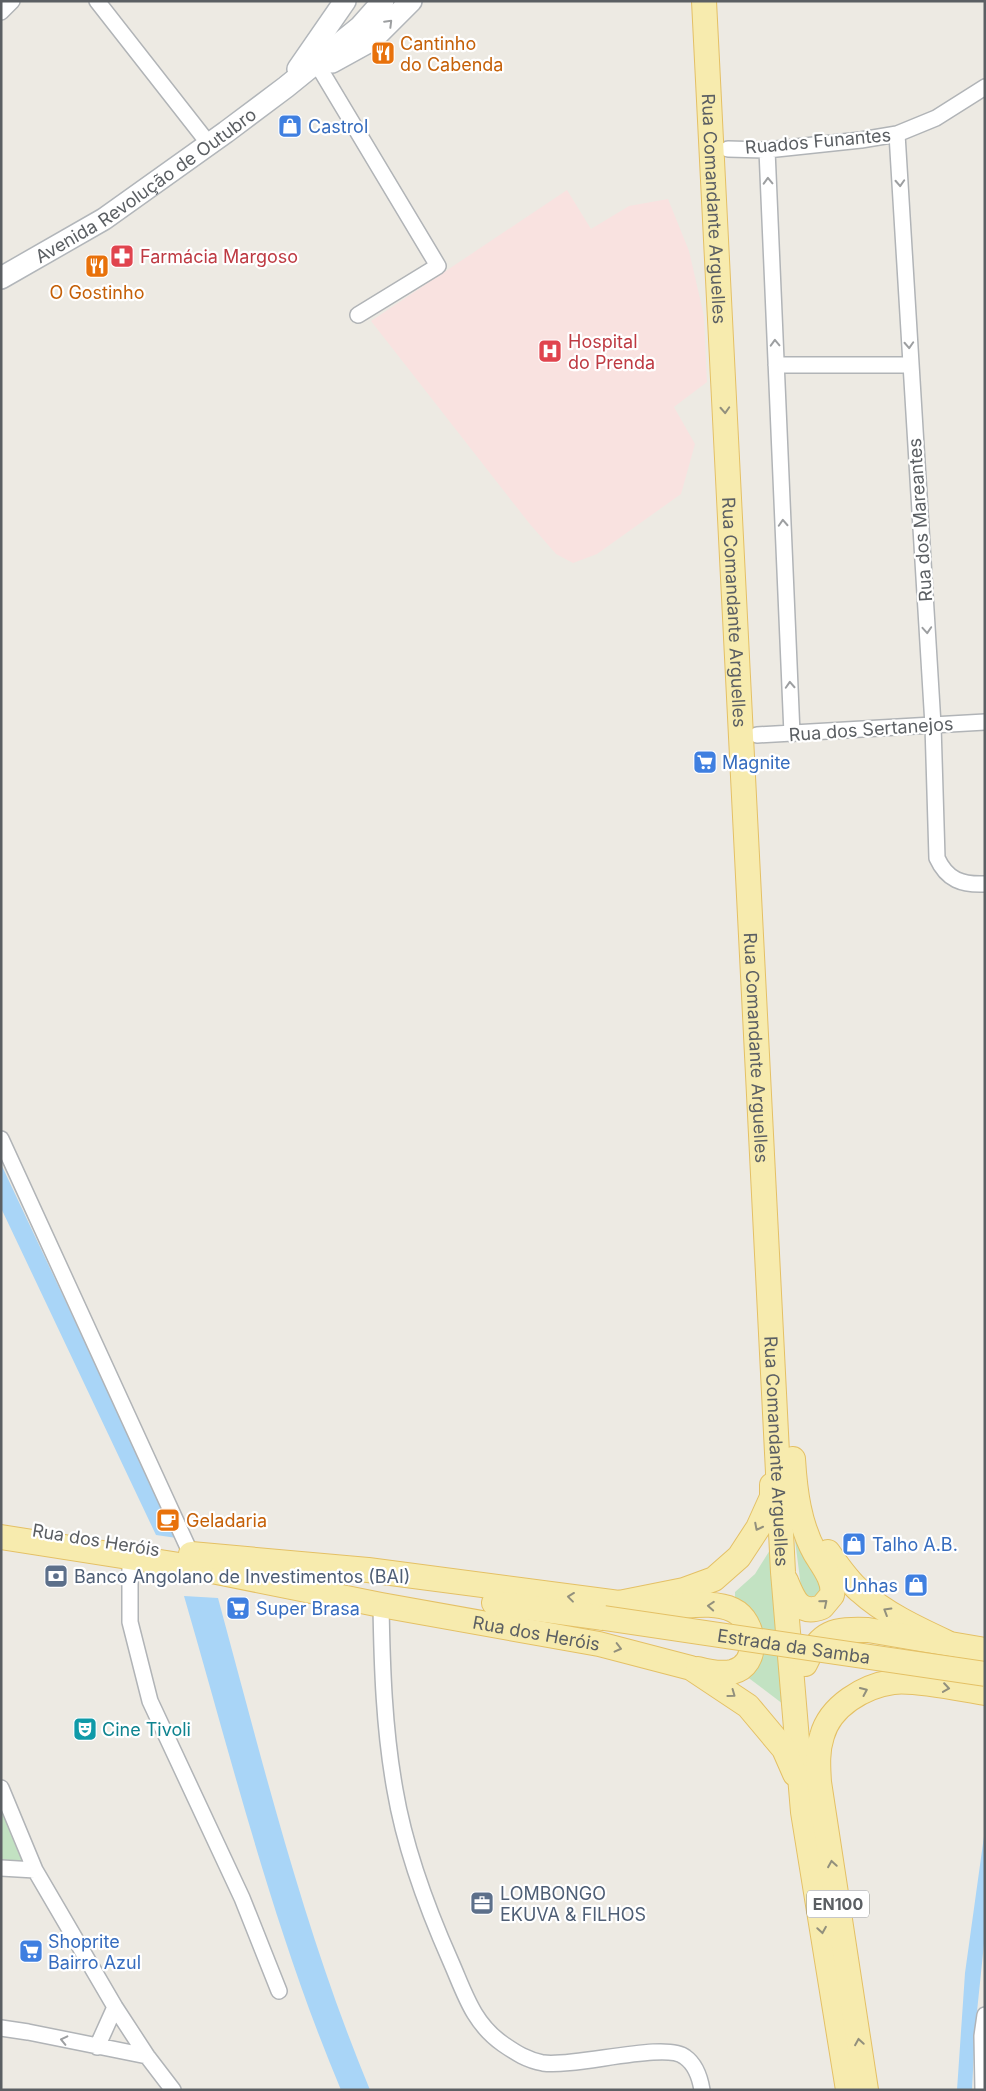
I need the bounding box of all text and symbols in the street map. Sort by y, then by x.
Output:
one-way arrow [383,20,392,29]
place label: Cantinho do Cabenda [400,33,503,75]
restaurant icon: Cantinho do Cabenda [370,40,396,66]
street label: Rua Comandante Arguelles [698,93,731,325]
street label: Avenida Revolução de Outubro [31,103,260,267]
shop icon: Castrol [277,113,303,139]
place label: Castrol [308,116,368,137]
street label: Ruados Funantes [744,124,892,158]
one-way arrow [763,177,773,184]
one-way arrow [894,179,905,187]
pharmacy icon: Farmácia Margoso [109,243,135,269]
place label: Farmácia Margoso [140,246,298,267]
restaurant icon: O Gostinho [84,253,110,279]
place label: O Gostinho [50,282,144,303]
place label: Hospital do Prenda [568,331,655,373]
hospital icon: Hospital do Prenda [537,338,563,364]
one-way arrow [769,339,780,347]
one-way arrow [904,341,915,349]
one-way arrow [719,406,730,414]
street label: Rua dos Mareantes [904,438,936,602]
street label: Rua Comandante Arguelles [718,496,751,728]
one-way arrow [777,519,788,527]
one-way arrow [922,626,933,634]
one-way arrow [785,681,795,689]
street label: Rua dos Sertanejos [788,713,954,745]
supermarket icon: Magnite [692,749,718,775]
place label: Magnite [722,752,791,773]
street label: Rua Comandante Arguelles [740,932,773,1163]
street label: Rua Comandante Arguelles [761,1335,793,1567]
cafe icon: Geladaria [155,1507,181,1533]
place label: Geladaria [186,1510,267,1531]
street label: Rua dos Heróis [31,1520,161,1560]
one-way arrow [754,1522,764,1531]
shop icon: Talho A.B. [841,1531,867,1557]
place label: Talho A.B. [872,1534,958,1555]
bank icon: Banco Angolano de Investimentos (BAI) [43,1563,69,1589]
place label: Banco Angolano de Investimentos (BAI) [74,1566,410,1587]
shop icon: Unhas [903,1572,929,1598]
place label: Unhas [844,1575,898,1596]
one-way arrow [567,1592,575,1602]
supermarket icon: Super Brasa [225,1595,251,1621]
place label: Super Brasa [256,1598,360,1619]
one-way arrow [819,1600,828,1609]
one-way arrow [707,1601,715,1612]
one-way arrow [884,1608,893,1617]
street label: Rua dos Heróis [471,1611,602,1654]
street label: Estrada da Samba [716,1624,872,1668]
one-way arrow [613,1642,622,1653]
one-way arrow [942,1682,951,1692]
one-way arrow [859,1687,868,1698]
one-way arrow [726,1689,735,1697]
theatre icon: Cine Tivoli [72,1716,98,1742]
place label: Cine Tivoli [102,1719,191,1740]
one-way arrow [827,1859,837,1868]
place label: LOMBONGO EKUVA & FILHOS [500,1883,646,1925]
office icon: LOMBONGO EKUVA & FILHOS [469,1890,495,1916]
road number: EN100 [807,1890,869,1918]
one-way arrow [816,1925,826,1934]
place label: Shoprite Bairro Azul [48,1931,141,1973]
supermarket icon: Shoprite Bairro Azul [18,1938,44,1964]
one-way arrow [60,2035,69,2046]
one-way arrow [854,2037,865,2045]

